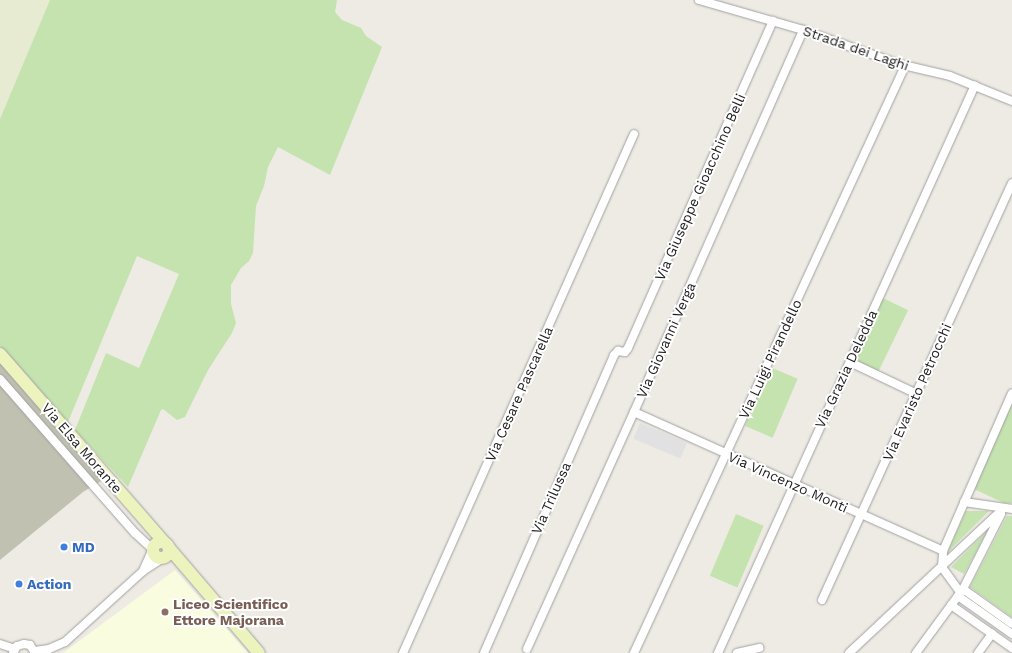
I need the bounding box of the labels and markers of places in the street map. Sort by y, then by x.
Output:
place label: MD [72,539,95,555]
marker: MD [59,542,69,552]
place label: Action [27,576,71,592]
marker: Action [14,579,24,589]
place label: Liceo Scientifico Ettore Majorana [173,596,288,628]
marker: Liceo Scientifico Ettore Majorana [160,607,170,617]

